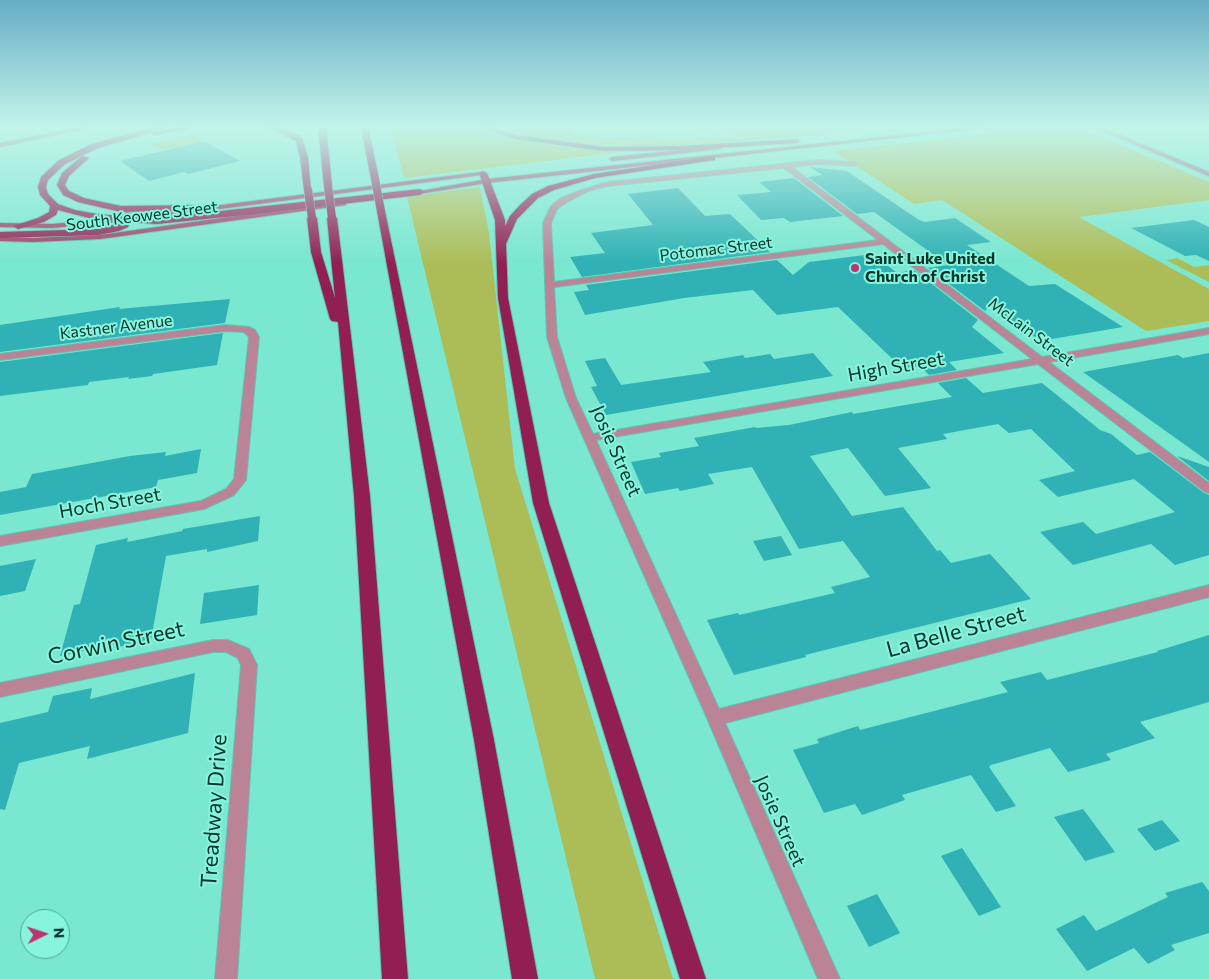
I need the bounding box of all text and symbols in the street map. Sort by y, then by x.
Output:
street label: South Keowee Street [65,197,219,235]
street label: Potomac Street [658,233,774,265]
place label: Saint Luke United Church of Christ [865,249,995,287]
marker: Saint Luke United Church of Christ [849,262,861,274]
street label: McLain Street [984,294,1078,370]
street label: Kastner Avenue [59,311,173,343]
street label: High Street [846,347,946,387]
street label: Josie Street [586,402,646,500]
street label: Hoch Street [57,483,163,523]
street label: La Belle Street [883,601,1029,663]
street label: Corwin Street [45,616,187,670]
street label: Treadway Drive [195,733,233,889]
street label: Josie Street [750,772,810,870]
north arrow [20,909,70,959]
text: N [51,927,68,939]

